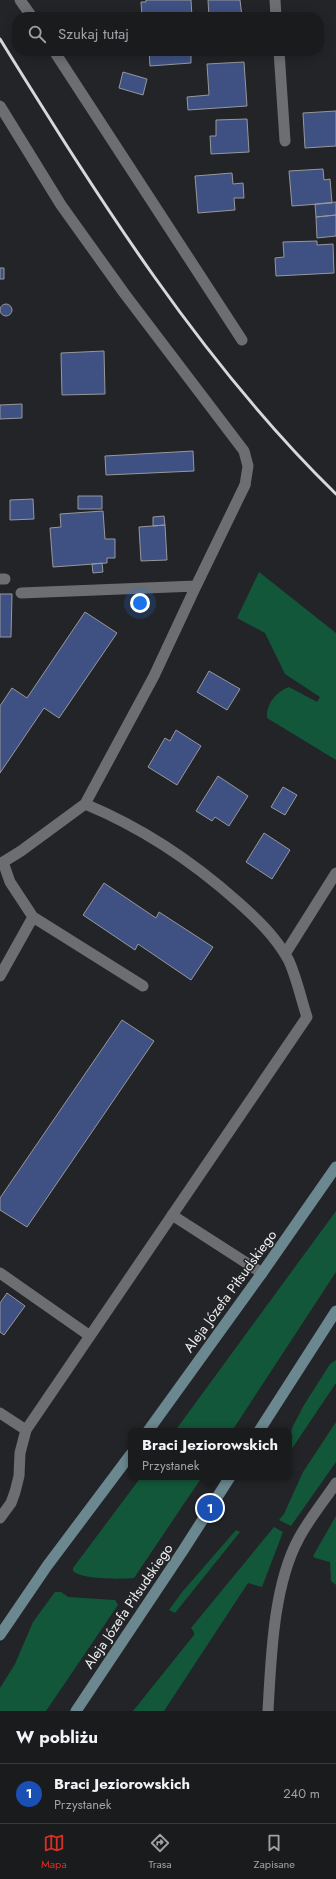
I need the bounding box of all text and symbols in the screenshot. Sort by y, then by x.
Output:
search box [12,12,324,56]
icon: search [26,23,48,45]
text: Szukaj tutaj [58,23,129,45]
your location [130,593,150,613]
street label: Aleja Józefa Piłsudskiego [179,1225,282,1356]
popup [128,1428,292,1480]
text: Braci Jeziorowskich [142,1434,278,1456]
text: Przystanek [142,1456,199,1475]
pin: 1 [197,1493,223,1523]
street label: Aleja Józefa Piłsudskiego [79,1539,178,1673]
text: W pobliżu [16,1725,98,1749]
text: Braci Jeziorowskich [54,1773,190,1795]
text: 1 [26,1784,32,1803]
text: 240 m [283,1784,320,1803]
text: Przystanek [54,1795,111,1814]
tab: Mapa [41,1832,67,1872]
tab: Trasa [149,1832,172,1872]
tab: Zapisane [253,1832,295,1872]

